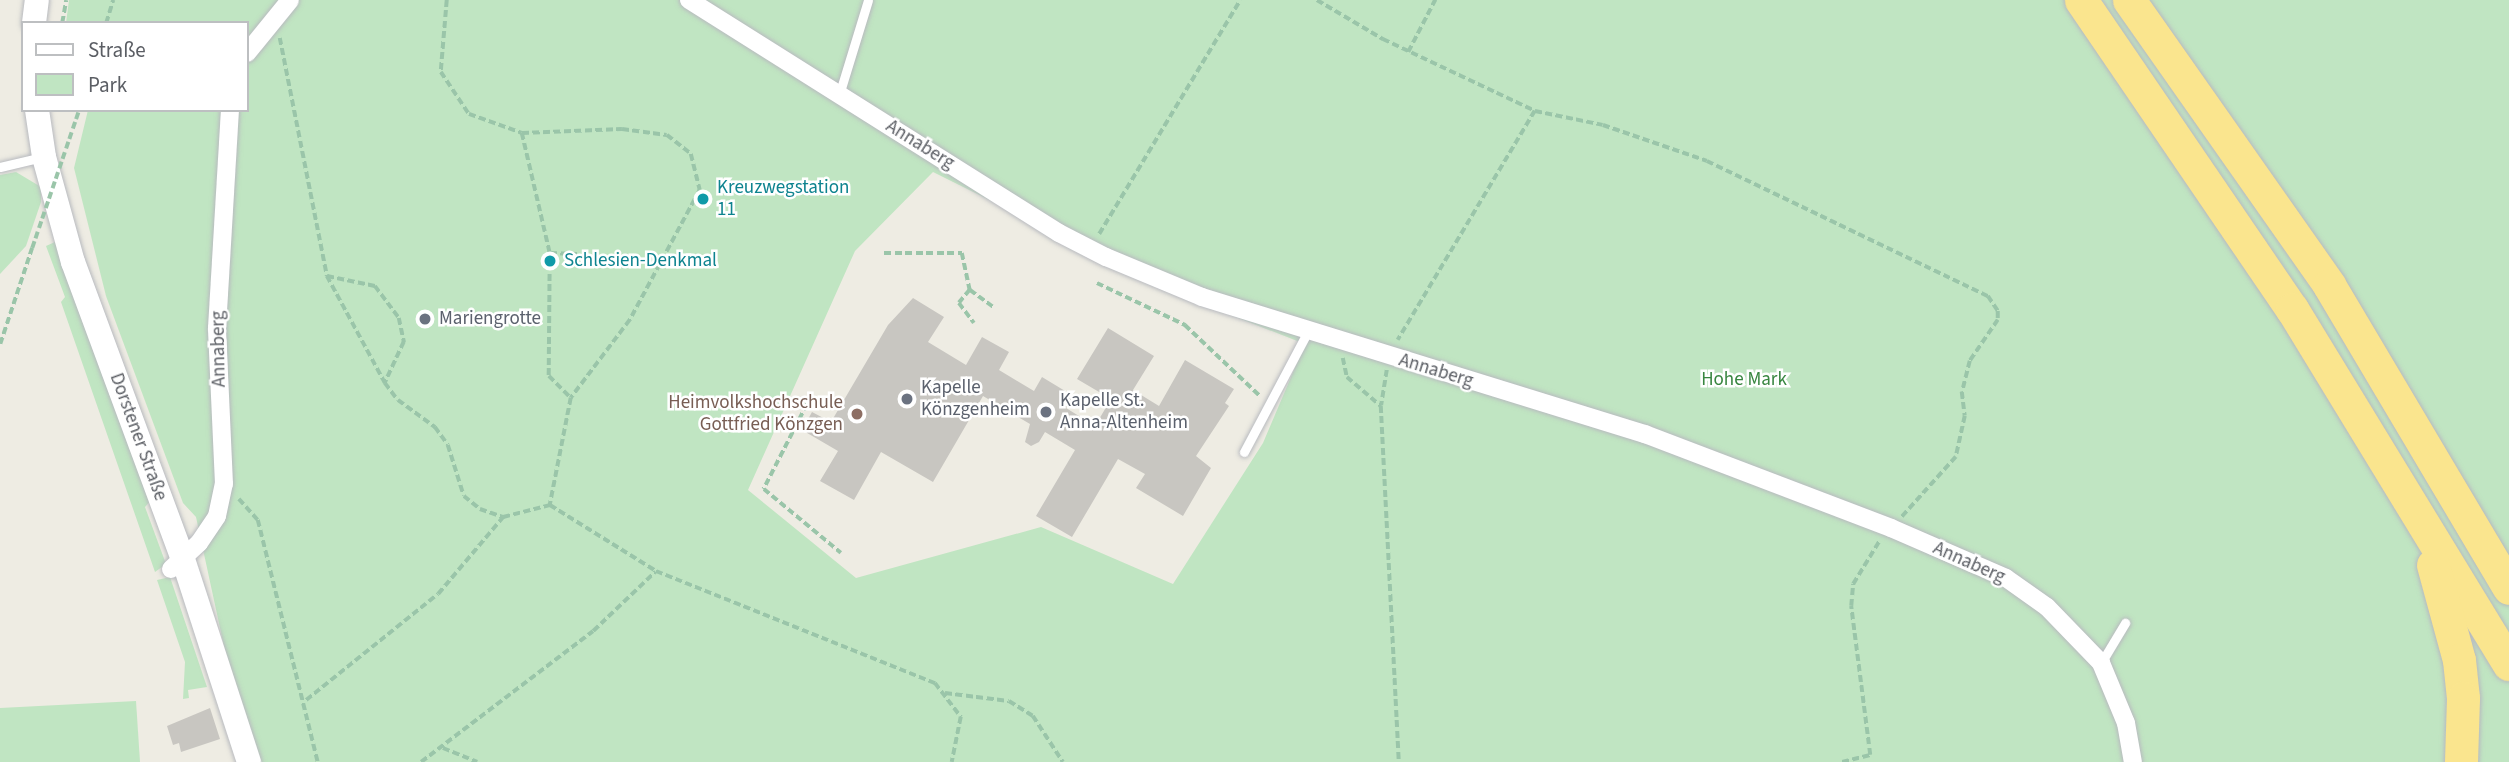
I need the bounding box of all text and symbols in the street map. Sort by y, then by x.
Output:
legend [21,21,248,112]
text: Straße [88,35,146,65]
text: Park [88,70,127,100]
street label: Annaberg [881,115,959,175]
place label: Kreuzwegstation 11 [717,177,849,221]
marker: Kreuzwegstation 11 [695,191,711,207]
place label: Schlesien-Denkmal [564,250,717,272]
marker: Schlesien-Denkmal [542,253,558,269]
place label: Mariengrotte [439,308,541,330]
street label: Annaberg [207,311,231,387]
marker: Mariengrotte [417,311,433,327]
street label: Annaberg [1396,349,1476,393]
park label: Hohe Mark [1701,369,1787,391]
street label: Dorstener Straße [104,370,172,504]
place label: Kapelle Könzgenheim [921,377,1030,421]
place label: Kapelle St. Anna-Altenheim [1060,390,1188,434]
marker: Kapelle Könzgenheim [899,391,915,407]
place label: Heimvolkshochschule Gottfried Könzgen [668,392,843,436]
marker: Kapelle St. Anna-Altenheim [1038,404,1054,420]
marker: Heimvolkshochschule Gottfried Könzgen [849,406,865,422]
street label: Annaberg [1929,537,2009,589]

